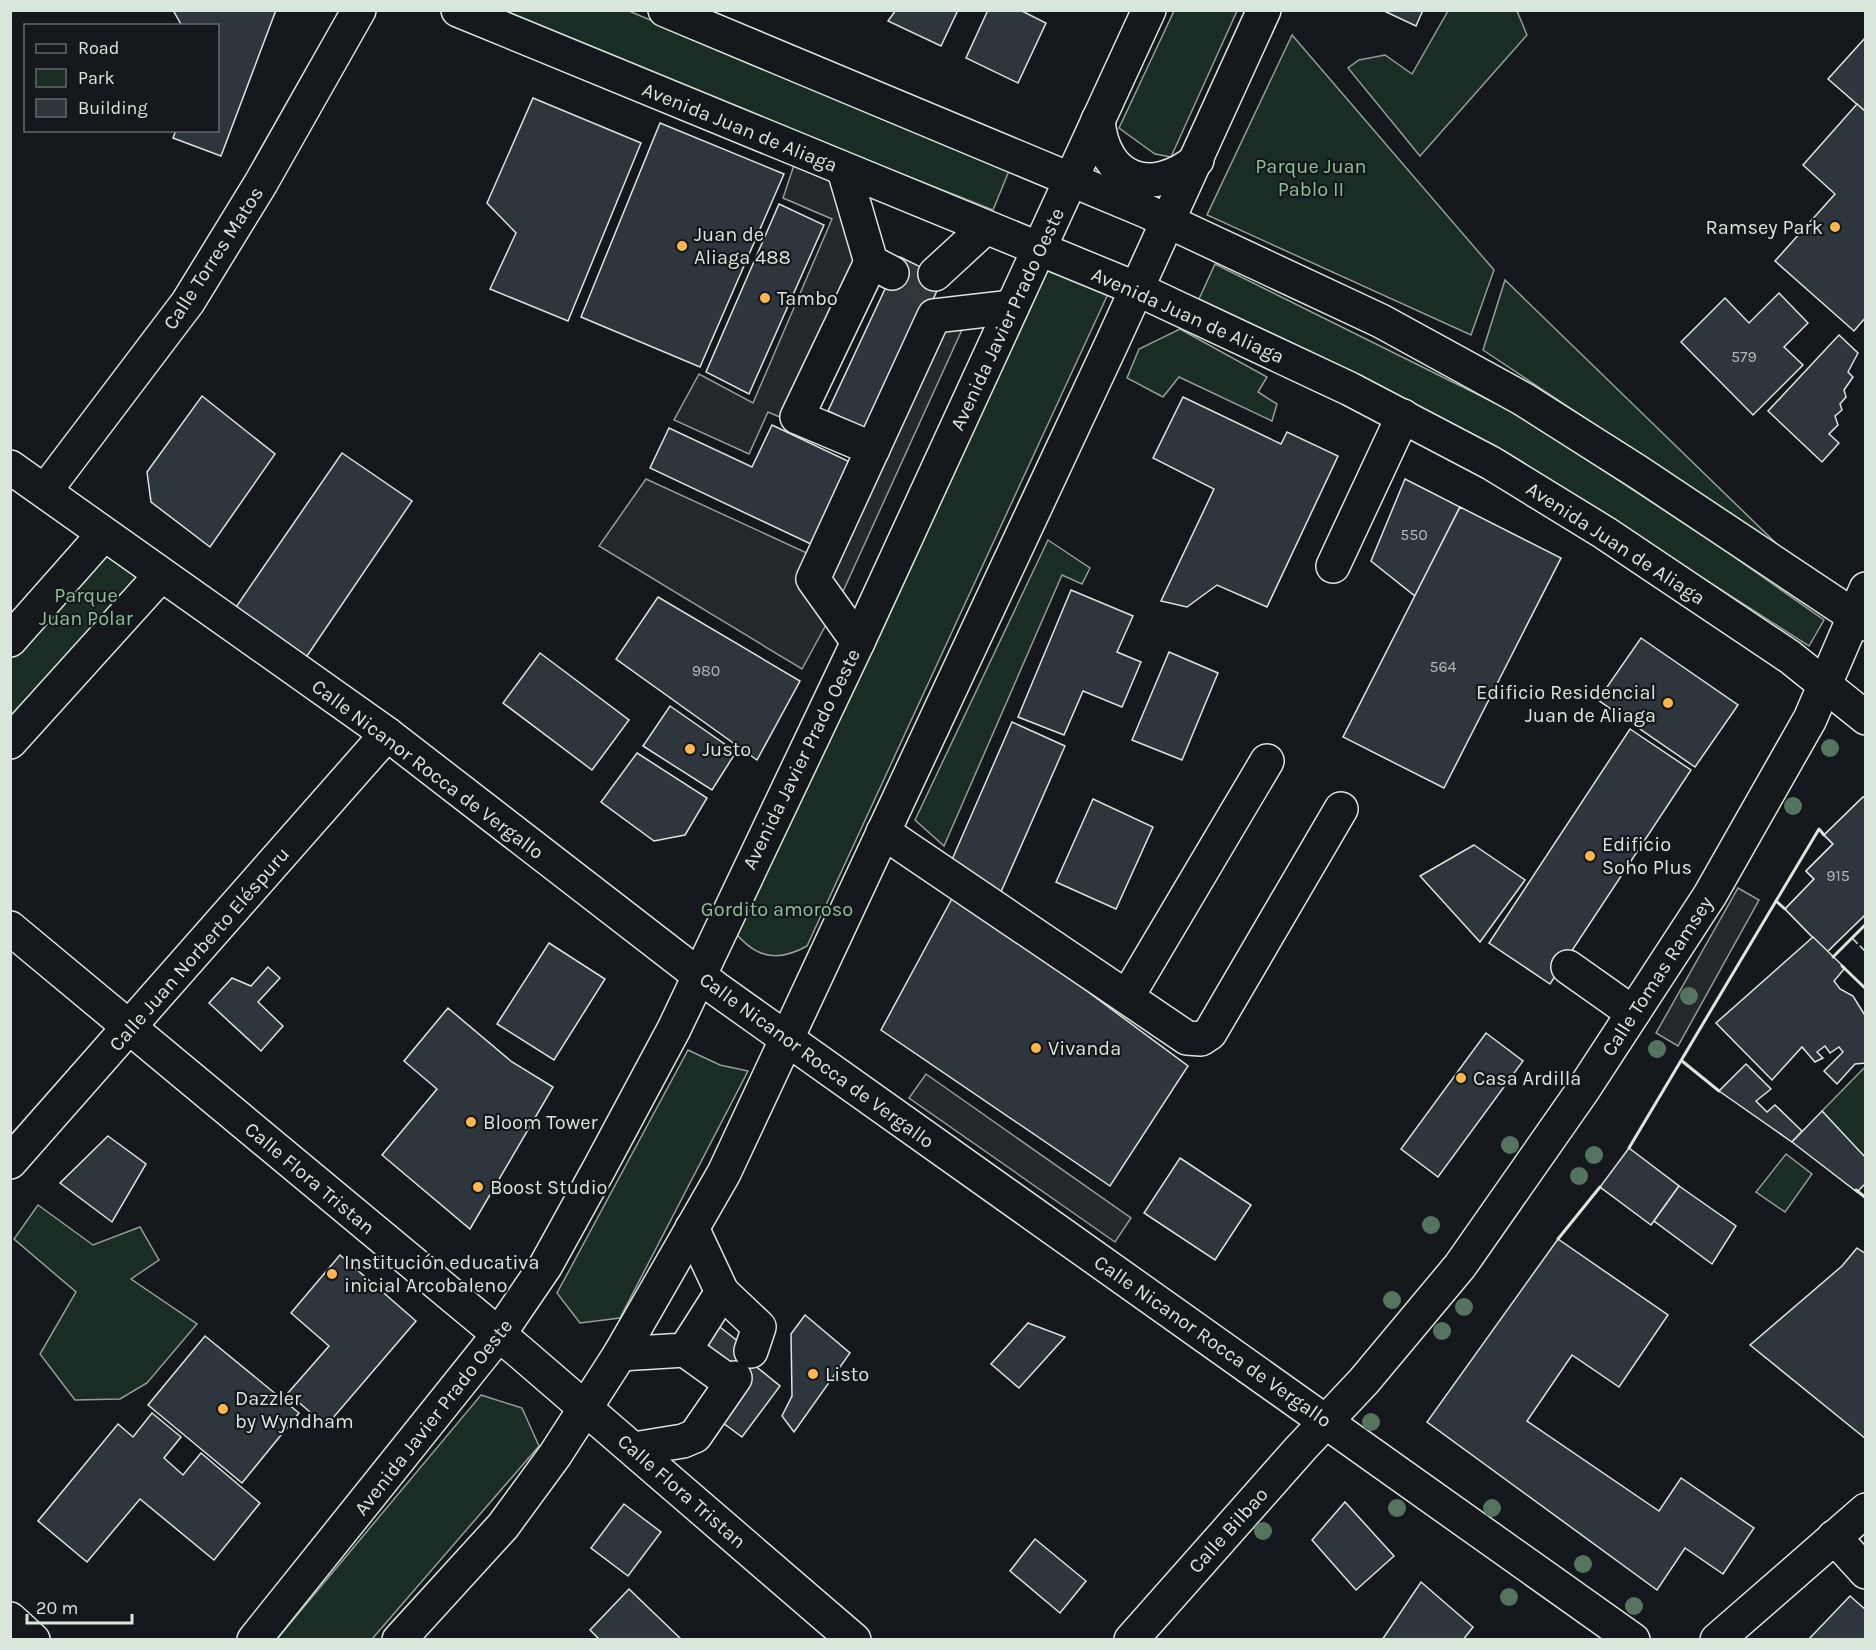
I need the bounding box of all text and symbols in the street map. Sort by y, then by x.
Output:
legend [24,24,219,132]
text: Road [78,37,119,59]
text: Park [78,67,115,89]
street label: Avenida Juan de Aliaga [639,78,841,177]
text: Building [78,97,148,119]
park label: Parque Juan Pablo II [1255,155,1367,201]
street label: Calle Torres Matos [159,183,268,334]
street label: Avenida Javier Prado Oeste [946,204,1069,434]
place label: Ramsey Park [1706,216,1823,239]
marker: Ramsey Park [1828,220,1842,234]
place label: Juan de Aliaga 488 [694,223,791,269]
marker: Juan de Aliaga 488 [675,239,689,253]
street label: Avenida Juan de Aliaga [1088,263,1288,368]
place label: Tambo [777,287,838,310]
marker: Tambo [758,291,772,305]
house number: 579 [1731,347,1757,366]
street label: Avenida Juan de Aliaga [1522,477,1709,610]
house number: 550 [1400,525,1428,544]
park label: Parque Juan Polar [39,584,134,630]
street label: Avenida Javier Prado Oeste [738,645,865,873]
house number: 564 [1429,657,1457,676]
house number: 980 [692,661,720,680]
street label: Calle Nicanor Rocca de Vergallo [307,675,548,864]
place label: Edificio Residencial Juan de Aliaga [1476,681,1656,727]
marker: Edificio Residencial Juan de Aliaga [1661,696,1675,710]
place label: Justo [702,738,751,761]
marker: Justo [683,742,697,756]
place label: Edificio Soho Plus [1602,833,1692,879]
street label: Calle Juan Norberto Eléspuru [105,843,294,1056]
marker: Edificio Soho Plus [1583,849,1597,863]
house number: 915 [1826,866,1850,885]
street label: Calle Tomas Ramsey [1597,892,1718,1060]
park label: Gordito amoroso [701,898,853,921]
street label: Calle Nicanor Rocca de Vergallo [695,968,938,1153]
place label: Vivanda [1048,1037,1121,1060]
marker: Vivanda [1029,1041,1043,1055]
place label: Casa Ardilla [1473,1067,1581,1090]
marker: Casa Ardilla [1454,1071,1468,1085]
place label: Bloom Tower [483,1111,598,1134]
marker: Bloom Tower [464,1115,478,1129]
street label: Calle Flora Tristan [240,1117,379,1239]
place label: Boost Studio [490,1176,608,1199]
marker: Boost Studio [471,1180,485,1194]
place label: Institución educativa inicial Arcobaleno [344,1251,539,1297]
street label: Calle Nicanor Rocca de Vergallo [1090,1251,1336,1432]
marker: Institución educativa inicial Arcobaleno [325,1267,339,1281]
street label: Avenida Javier Prado Oeste [350,1315,517,1520]
place label: Listo [825,1363,869,1386]
marker: Listo [806,1367,820,1381]
place label: Dazzler by Wyndham [235,1387,354,1433]
marker: Dazzler by Wyndham [216,1402,230,1416]
street label: Calle Flora Tristan [613,1429,750,1553]
street label: Calle Bilbao [1184,1483,1273,1578]
scale bar [27,1587,132,1625]
text: 20 m [36,1597,78,1619]

